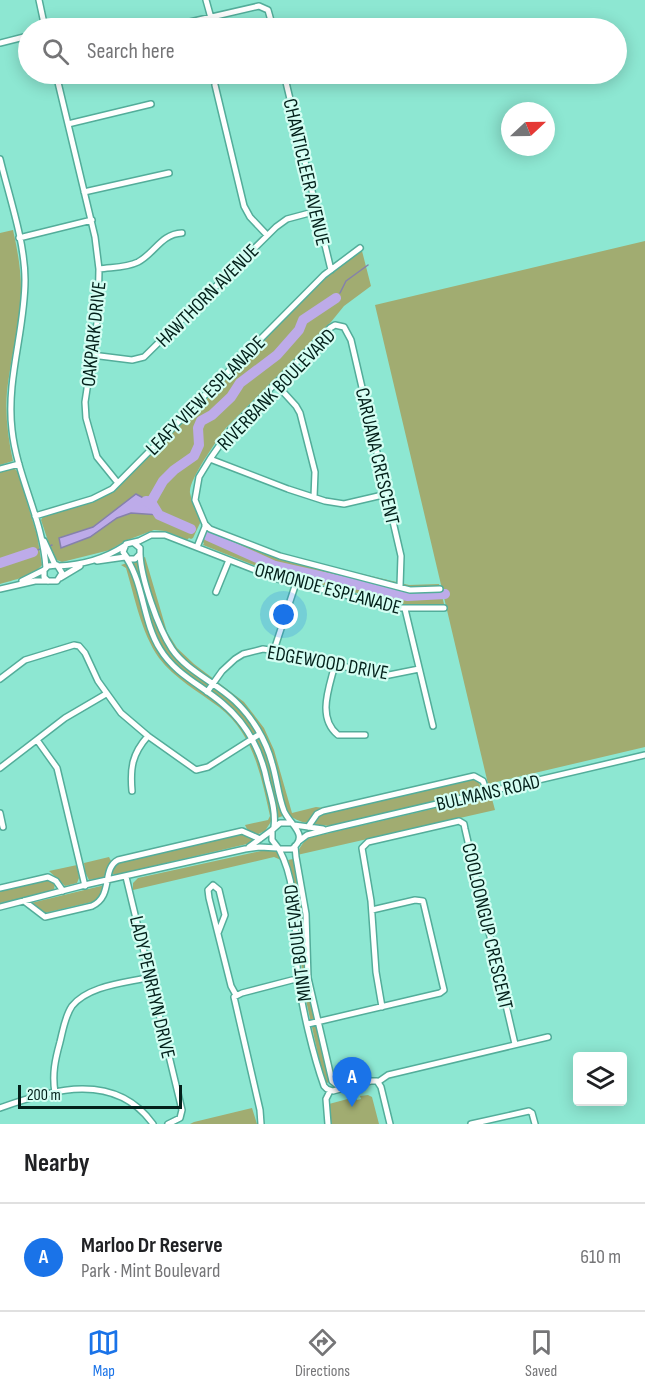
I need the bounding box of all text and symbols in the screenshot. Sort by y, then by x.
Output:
search box [18,18,627,84]
icon: search [39,35,72,68]
text: Search here [87,38,174,65]
street label: CHANTICLEER AVENUE [277,96,335,248]
north arrow [501,102,555,156]
street label: HAWTHORN AVENUE [151,239,264,352]
street label: OAKPARK DRIVE [77,280,111,388]
street label: RIVERBANK BOULEVARD [212,324,341,456]
street label: LEAFY VIEW ESPLANADE [141,331,270,460]
street label: CARUANA CRESCENT [350,386,404,527]
street label: ORMONDE ESPLANADE [252,558,404,620]
your location [269,600,298,629]
street label: EDGEWOOD DRIVE [266,641,390,685]
street label: BULMANS ROAD [434,769,542,817]
street label: COOLOONGUP CRESCENT [456,841,518,1012]
street label: MINT BOULEVARD [279,883,317,1003]
street label: LADY PENRHYN DRIVE [124,914,180,1061]
map controls [573,1052,627,1106]
button: layers [573,1052,627,1106]
pin: A [332,1058,372,1107]
scale bar [18,1082,182,1110]
text: 200 m [27,1086,61,1105]
text: Nearby [24,1148,90,1179]
text: Marloo Dr Reserve [81,1232,223,1259]
text: A [39,1245,48,1269]
text: 610 m [580,1245,621,1269]
text: Park · Mint Boulevard [81,1259,220,1283]
tab: Map [87,1326,120,1381]
tab: Directions [295,1326,350,1381]
tab: Saved [525,1326,558,1381]

